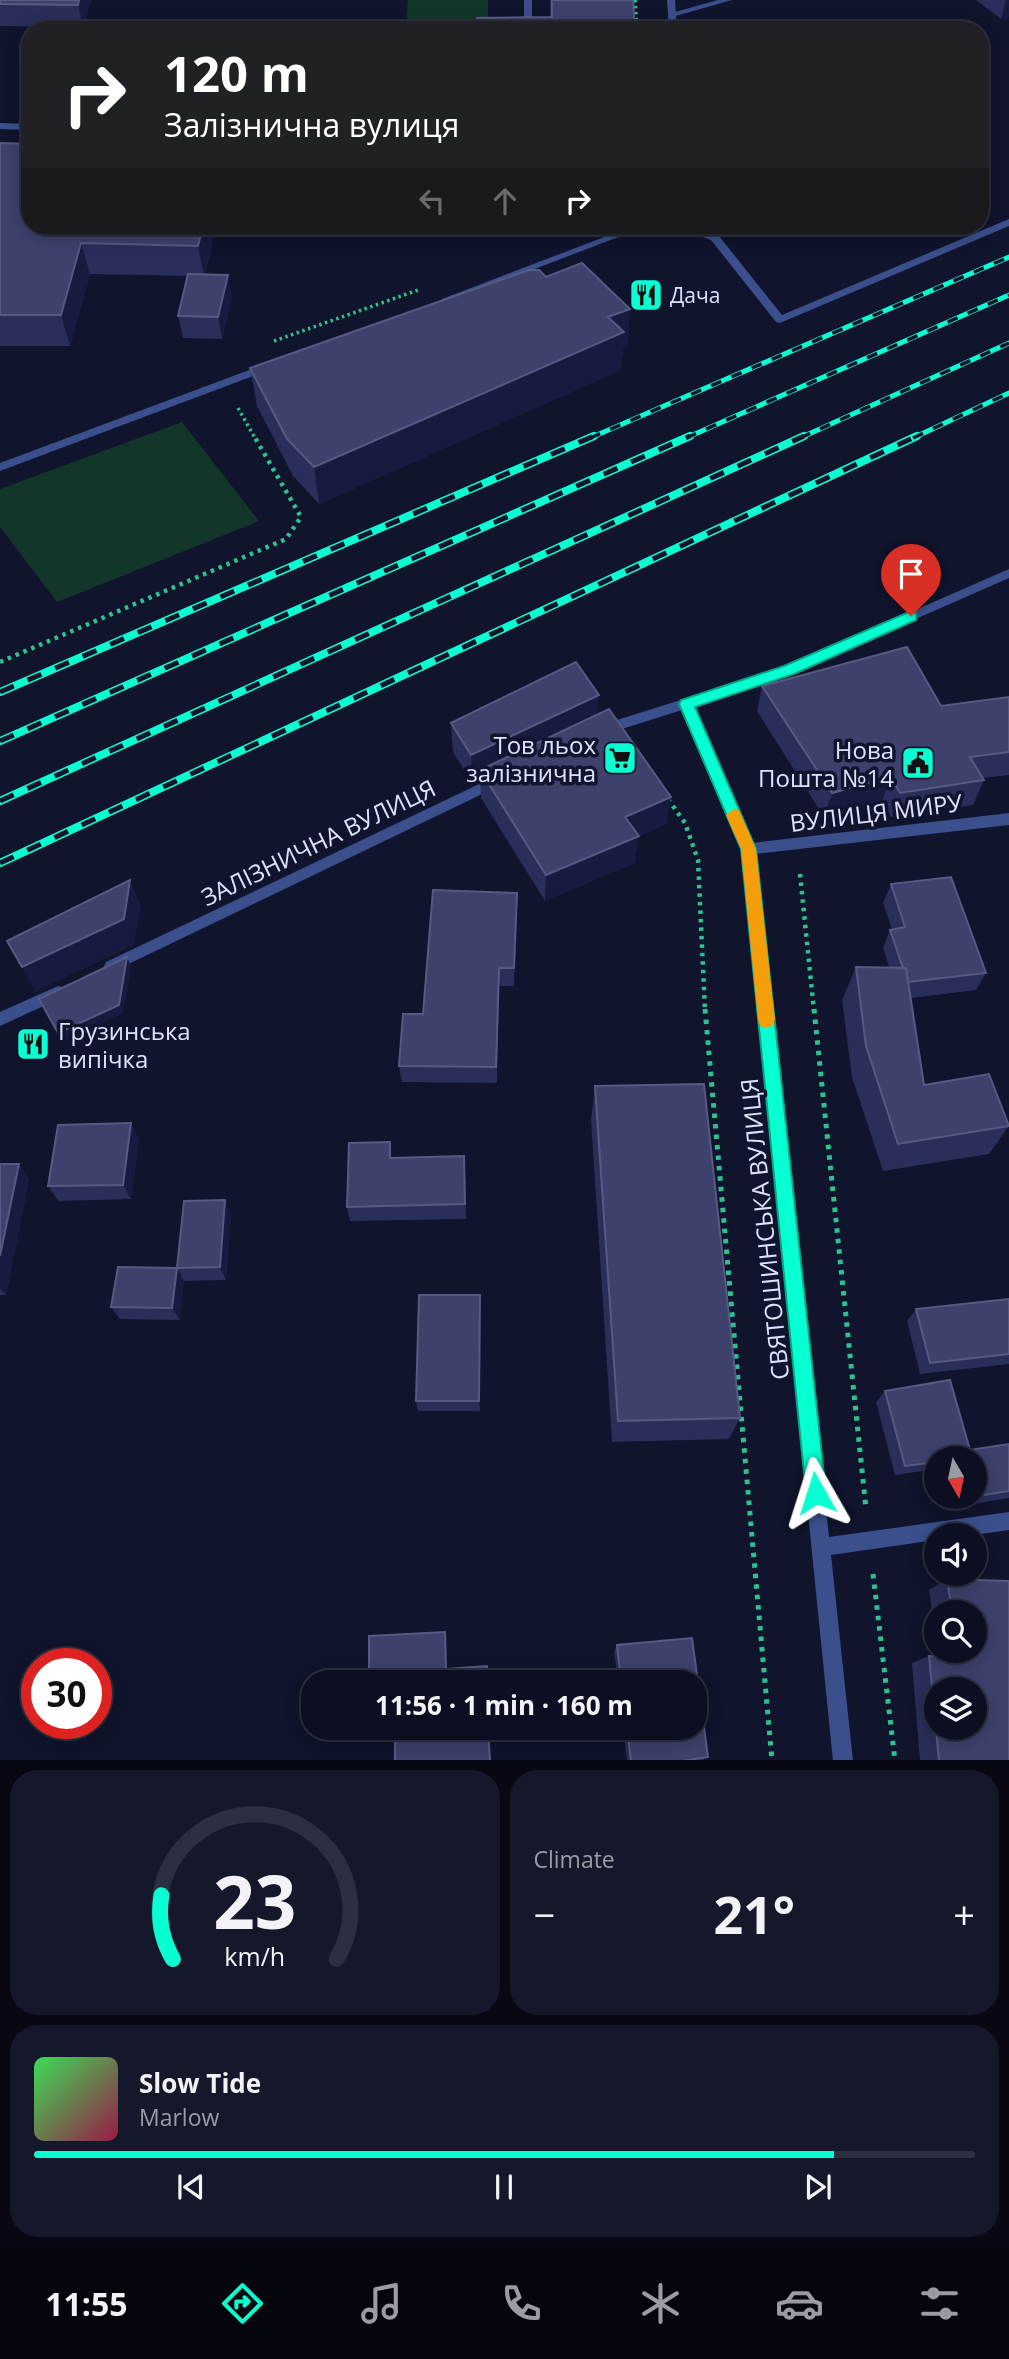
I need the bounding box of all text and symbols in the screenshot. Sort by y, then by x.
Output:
text: 120 m [164,40,309,106]
icon: right [49,49,140,140]
text: Залізнична вулиця [164,103,459,146]
icon: left [413,182,451,220]
icon: ahead [486,182,524,220]
icon: right [559,182,597,220]
restaurant icon: Дача [627,276,665,314]
place label: Дача [670,281,720,309]
pin [881,544,941,616]
icon: arrive [892,555,930,593]
place label: Тов льох залізнична [466,728,596,789]
place label: Нова Пошта №14 [758,733,894,794]
supermarket icon: Тов льох залізнична [601,739,639,777]
public building icon: Нова Пошта №14 [899,744,937,782]
street label: ЗАЛІЗНИЧНА ВУЛИЦЯ [195,771,441,913]
street label: ВУЛИЦЯ МИРУ [788,785,964,839]
place label: Грузинська випічка [58,1014,191,1075]
restaurant icon: Грузинська випічка [14,1025,52,1063]
street label: СВЯТОШИНСЬКА ВУЛИЦЯ [732,1077,796,1381]
north arrow [924,1446,987,1508]
map controls [924,1446,987,1740]
position arrow [779,1456,853,1530]
button: sound [924,1523,987,1586]
button: search [924,1600,987,1663]
speed limit sign: 30 [21,1648,112,1739]
button: layers [924,1677,987,1740]
text: 11:56 · 1 min · 160 m [375,1687,633,1723]
text: Climate [534,1843,615,1875]
text: 23 [213,1851,296,1950]
text: 21° [713,1878,795,1949]
text: − [534,1888,555,1940]
text: + [953,1888,975,1940]
text: km/h [224,1938,285,1972]
text: Slow Tide [139,2065,261,2101]
text: Marlow [139,2101,219,2133]
icon: previous [172,2168,210,2206]
icon: pause [485,2168,523,2206]
icon: next [799,2168,837,2206]
icon: directions [218,2279,267,2328]
icon: music [357,2279,406,2328]
icon: phone [497,2279,546,2328]
icon: climate [636,2279,685,2328]
icon: car [775,2279,824,2328]
icon: filters [915,2279,964,2328]
text: 11:55 [45,2282,128,2325]

